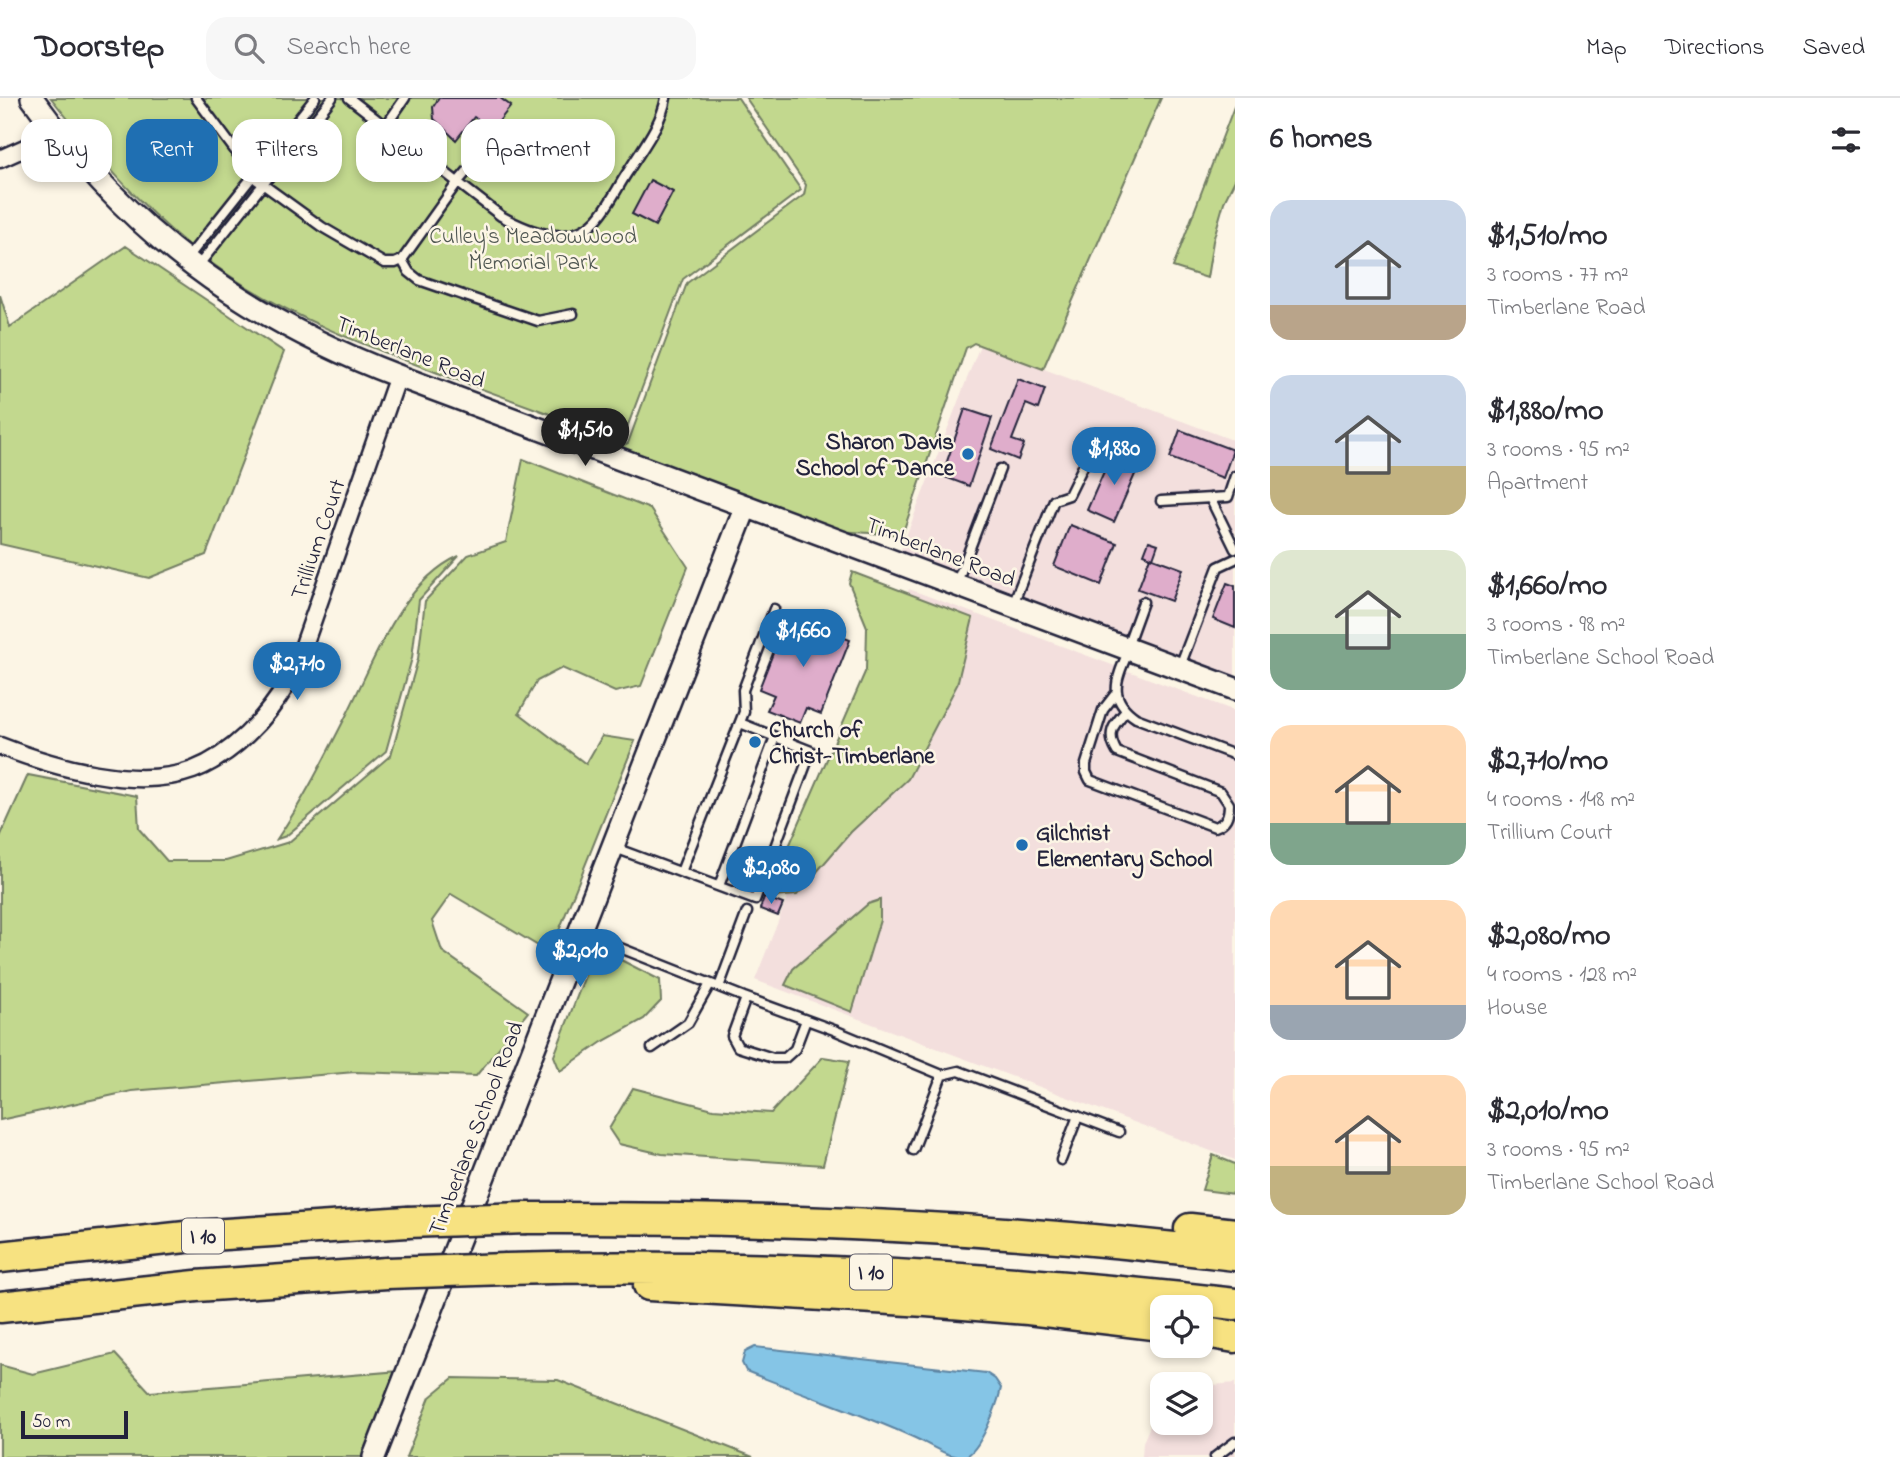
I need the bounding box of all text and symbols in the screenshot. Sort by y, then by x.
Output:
search box [206,17,696,80]
text: Doorstep [35,24,164,72]
icon: search [230,29,268,67]
text: Search here [286,29,411,67]
text: Map [1586,31,1627,66]
text: Directions [1665,31,1764,66]
text: Saved [1802,31,1865,66]
text: 6 homes [1270,118,1373,162]
chip: Buy [21,119,112,182]
chip: Rent [126,119,218,182]
chip: Filters [232,119,342,182]
chip: New [356,119,447,182]
chip: Apartment [461,119,615,182]
icon: filters [1827,121,1865,159]
text: $1,510/mo [1487,215,1608,259]
park label: Culley's MeadowWood Memorial Park [429,221,637,280]
icon: home [1326,228,1410,312]
text: 3 rooms · 77 m² [1487,259,1629,292]
text: Timberlane Road [1487,292,1645,325]
street label: Timberlane Road [330,308,490,398]
text: $1,880/mo [1487,390,1604,434]
icon: home [1326,403,1410,487]
pin: $1,510 [528,408,642,468]
text: $1,510 [557,414,613,447]
place label: Sharon Davis School of Dance [796,427,955,486]
pin: $1,880 [1057,428,1171,487]
text: $1,880 [1088,433,1140,466]
text: 3 rooms · 95 m² [1487,434,1630,467]
marker: Sharon Davis School of Dance [960,446,976,462]
text: Apartment [1487,467,1588,500]
street label: Trillium Court [283,475,355,605]
street label: Timberlane Road [860,510,1020,597]
text: $1,660/mo [1487,565,1607,609]
icon: home [1326,578,1410,662]
text: 3 rooms · 98 m² [1487,609,1625,642]
pin: $1,660 [746,610,860,669]
text: $1,660 [775,615,831,648]
pin: $2,710 [240,642,354,702]
text: Timberlane School Road [1487,642,1714,675]
text: $2,710 [269,648,325,681]
place label: Church of Christ-Timberlane [769,715,935,774]
marker: Church of Christ-Timberlane [747,734,763,750]
text: $2,710/mo [1487,740,1608,784]
icon: home [1326,753,1410,837]
text: 4 rooms · 148 m² [1487,784,1635,817]
text: Trillium Court [1487,817,1613,850]
place label: Gilchrist Elementary School [1036,818,1213,879]
marker: Gilchrist Elementary School [1014,837,1030,853]
pin: $2,080 [714,846,828,906]
text: $2,080 [742,852,800,885]
text: $2,080/mo [1487,915,1611,959]
icon: home [1326,928,1410,1012]
pin: $2,010 [523,930,637,989]
text: $2,010 [552,935,608,968]
text: 4 rooms · 128 m² [1487,959,1637,992]
text: House [1487,992,1547,1025]
street label: Timberlane School Road [421,1017,533,1241]
text: $2,010/mo [1487,1090,1609,1134]
icon: home [1326,1103,1410,1187]
text: 3 rooms · 95 m² [1487,1134,1630,1167]
text: Timberlane School Road [1487,1167,1714,1200]
road number: I 10 [182,1218,224,1254]
road number: I 10 [850,1254,892,1290]
map controls [1150,1295,1213,1435]
button: locate [1150,1295,1213,1358]
button: layers [1150,1372,1213,1435]
scale bar [21,1408,128,1440]
text: 50 m [32,1409,71,1436]

